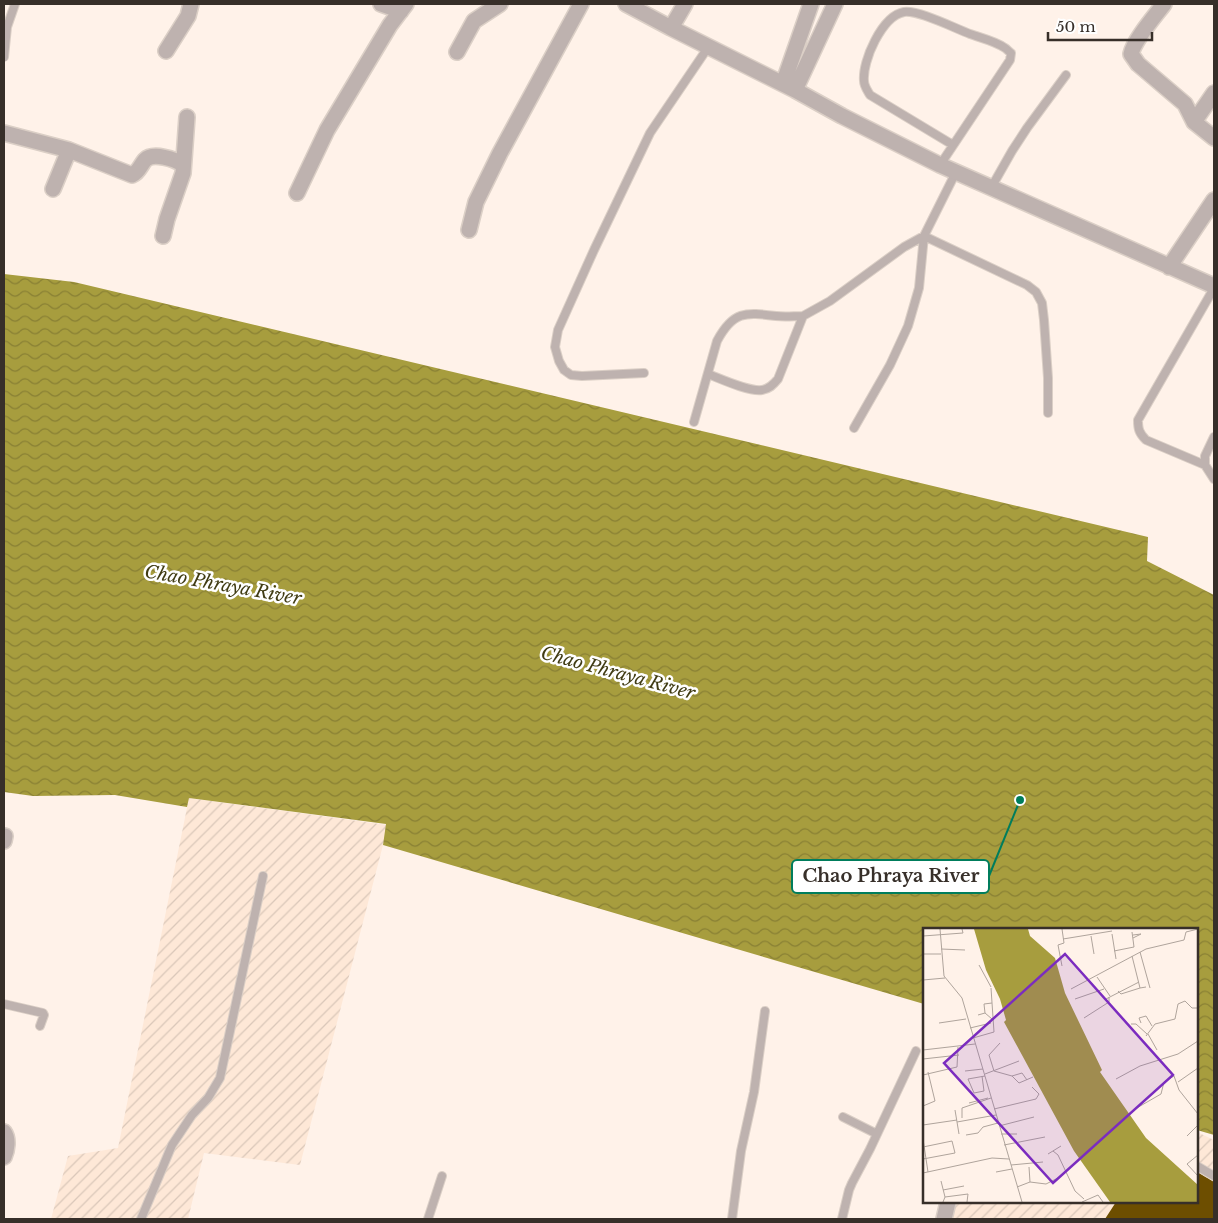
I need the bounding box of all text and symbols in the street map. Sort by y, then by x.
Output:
scale bar [1048,10,1152,42]
text: 50 m [1056,17,1096,36]
water label: Chao Phraya River [143,560,304,610]
water label: Chao Phraya River [539,642,698,704]
callout: Chao Phraya River [792,860,989,893]
text: Chao Phraya River [802,865,980,887]
inset map [923,928,1198,1203]

